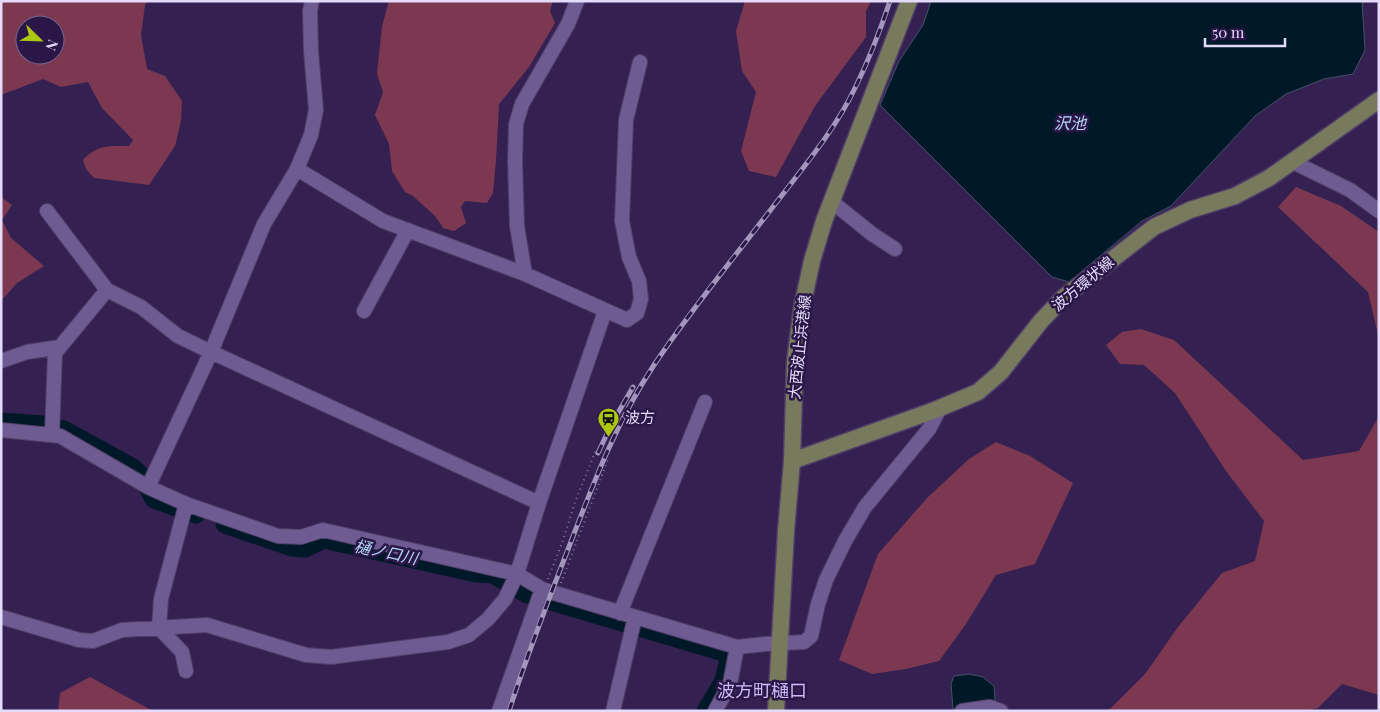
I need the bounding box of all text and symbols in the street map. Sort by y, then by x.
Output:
north arrow [15,15,65,65]
scale bar [1205,15,1285,47]
text: 50 m [1212,22,1245,42]
text: N [42,37,63,54]
water label: 沢池 [1054,112,1088,133]
street label: 波方環状線 [1047,251,1118,315]
street label: 大西波止浜港線 [784,294,814,400]
station icon: 波方 [597,406,621,437]
place label: 波方 [625,407,655,427]
water label: 樋ノ口川 [353,535,422,569]
district label: 波方町樋口 [717,678,807,702]

